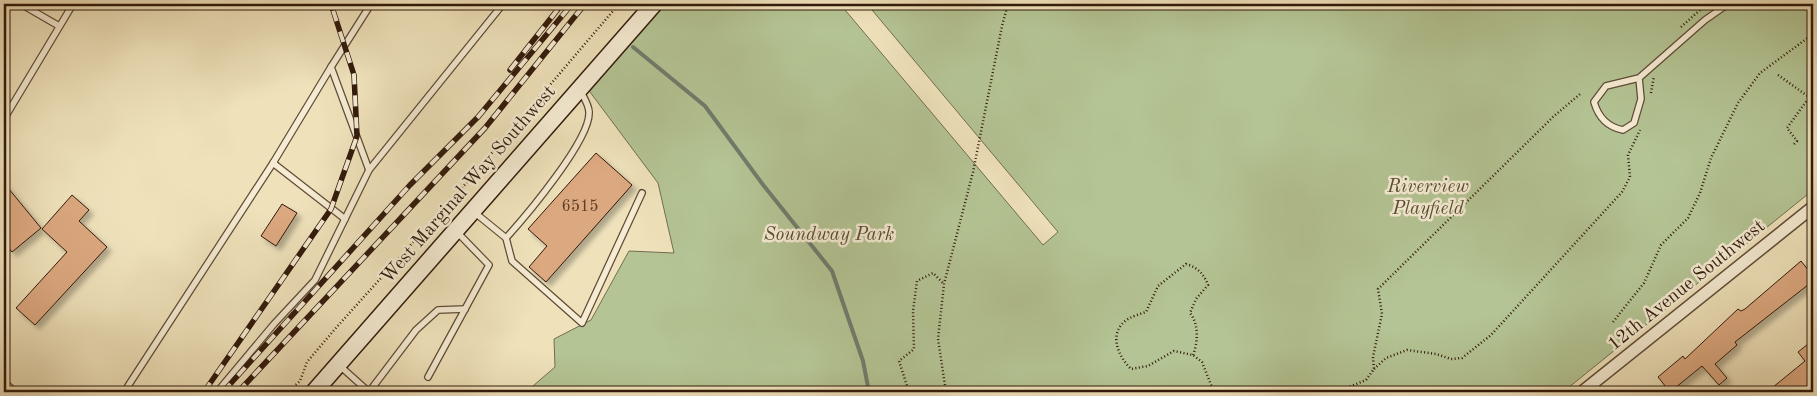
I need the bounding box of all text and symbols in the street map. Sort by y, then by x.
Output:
street label: West Marginal Way Southwest [378,83,560,287]
park label: Riverview Playfield [1386,178,1469,219]
house number: 6515 [561,199,599,215]
street label: 12th Avenue Southwest [1605,217,1769,355]
park label: Soundway Park [764,226,894,245]

